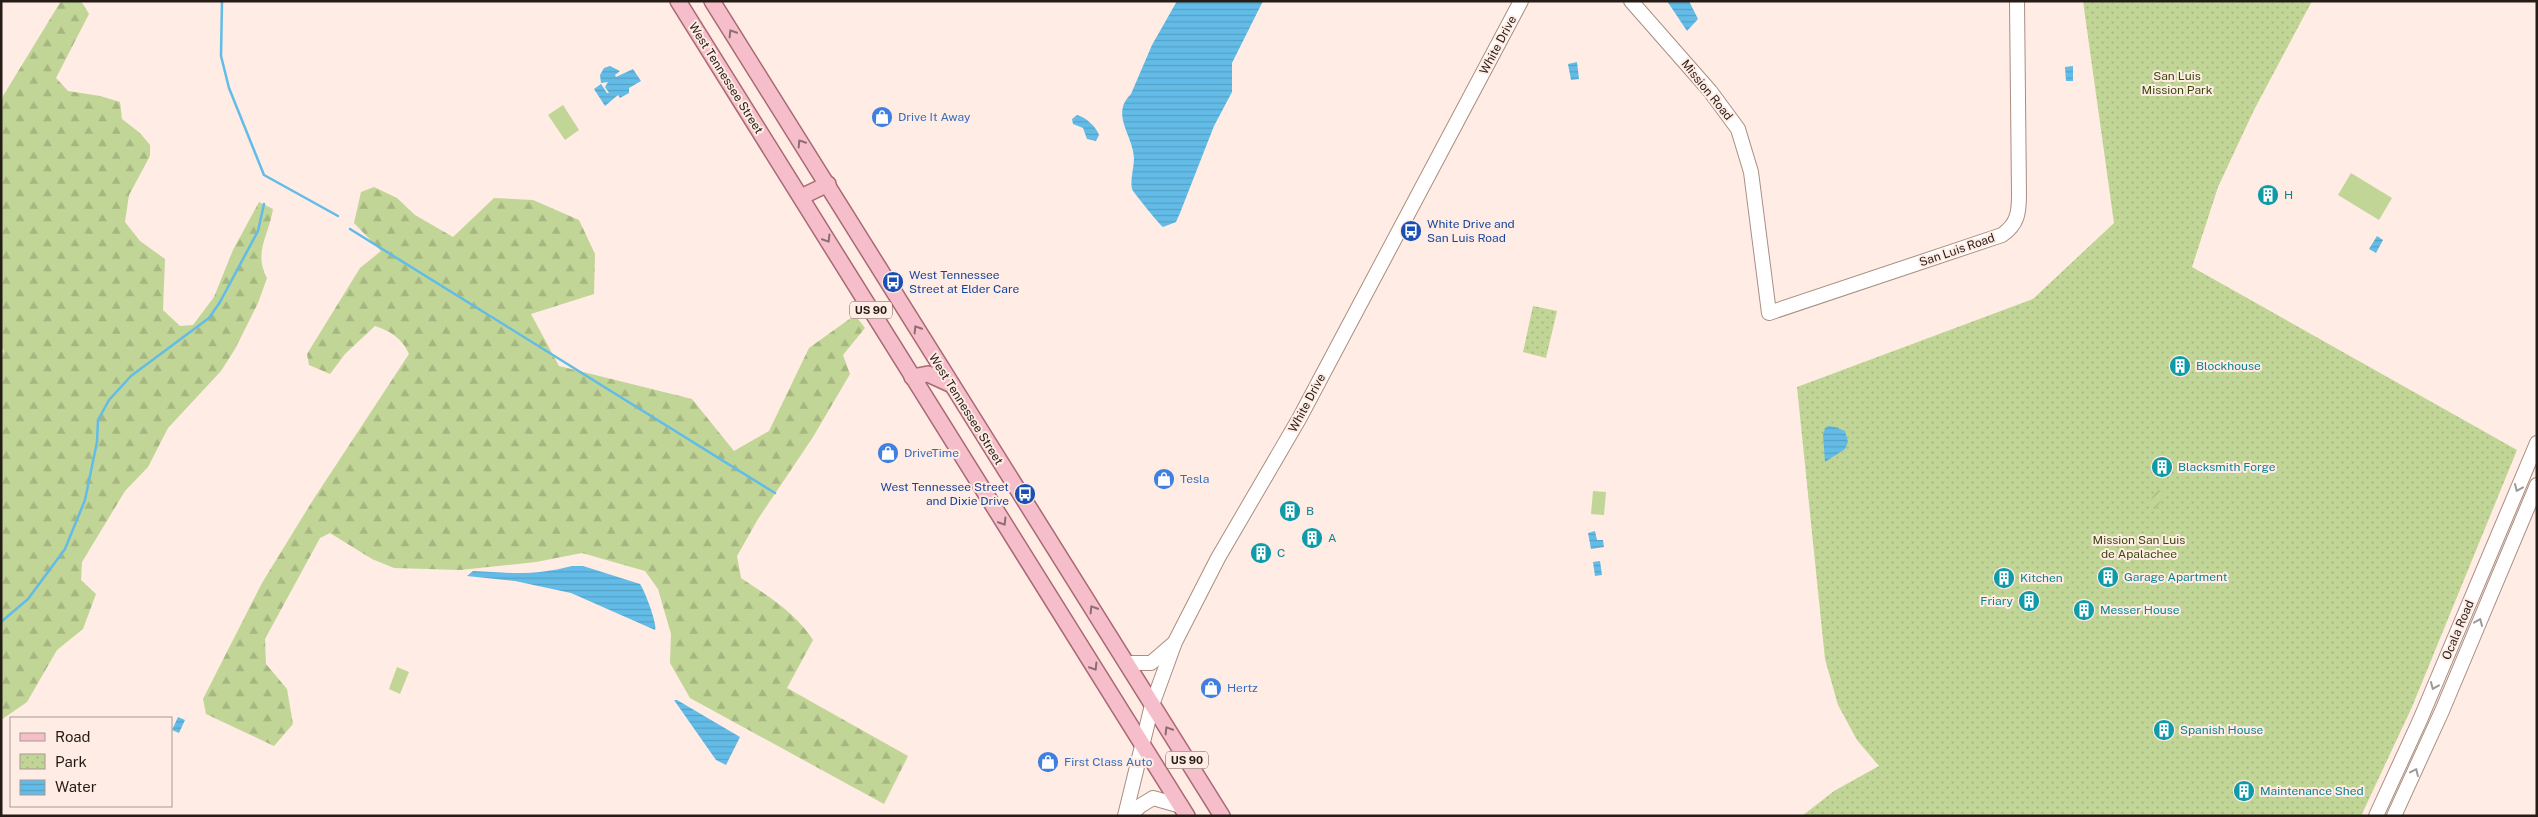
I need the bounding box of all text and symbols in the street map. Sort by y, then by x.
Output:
street label: White Drive [1477,13,1519,77]
street label: West Tennessee Street [686,20,766,136]
one-way arrow [728,29,738,38]
street label: Mission Road [1678,57,1736,123]
park label: San Luis Mission Park [2142,69,2213,97]
shop icon: Drive It Away [870,105,894,129]
place label: Drive It Away [898,110,971,124]
one-way arrow [798,140,807,149]
building icon: H [2256,183,2280,207]
place label: H [2284,188,2293,202]
place label: White Drive and San Luis Road [1427,217,1515,245]
bus stop icon: White Drive and San Luis Road [1399,219,1423,243]
street label: San Luis Road [1917,231,1997,269]
one-way arrow [821,233,830,242]
place label: West Tennessee Street at Elder Care [909,268,1020,296]
bus stop icon: West Tennessee Street at Elder Care [881,270,905,294]
road number: US 90 [850,302,892,318]
one-way arrow [913,325,923,334]
street label: West Tennessee Street [926,351,1006,467]
building icon: Blockhouse [2168,354,2192,378]
place label: Blockhouse [2196,359,2261,373]
street label: White Drive [1286,371,1328,435]
shop icon: DriveTime [876,441,900,465]
place label: DriveTime [904,446,959,460]
building icon: Blacksmith Forge [2150,455,2174,479]
place label: Blacksmith Forge [2178,460,2276,474]
shop icon: Tesla [1152,467,1176,491]
place label: Tesla [1180,472,1209,486]
place label: West Tennessee Street and Dixie Drive [881,480,1009,508]
bus stop icon: West Tennessee Street and Dixie Drive [1013,482,1037,506]
one-way arrow [2513,483,2524,492]
building icon: B [1278,499,1302,523]
place label: B [1306,504,1314,518]
one-way arrow [997,517,1007,526]
building icon: A [1300,526,1324,550]
place label: A [1328,531,1337,545]
park label: Mission San Luis de Apalachee [2093,533,2185,561]
building icon: C [1249,541,1273,565]
place label: C [1277,546,1285,560]
building icon: Garage Apartment [2096,565,2120,589]
building icon: Kitchen [1992,566,2016,590]
place label: Garage Apartment [2124,570,2228,584]
place label: Kitchen [2020,571,2063,585]
building icon: Friary [2017,589,2041,613]
place label: Friary [1980,594,2014,608]
building icon: Messer House [2072,598,2096,622]
street label: Ocala Road [2439,598,2477,662]
place label: Messer House [2100,603,2180,617]
one-way arrow [1089,605,1099,614]
one-way arrow [2473,618,2483,627]
one-way arrow [1088,662,1098,671]
shop icon: Hertz [1199,676,1223,700]
place label: Hertz [1227,681,1258,695]
one-way arrow [2430,681,2441,690]
legend [10,717,172,807]
building icon: Spanish House [2152,718,2176,742]
place label: Spanish House [2180,723,2263,737]
one-way arrow [1165,726,1174,736]
text: Road [55,728,91,745]
shop icon: First Class Auto [1036,750,1060,774]
road number: US 90 [1166,752,1208,768]
text: Park [55,753,87,770]
place label: First Class Auto [1064,755,1153,769]
one-way arrow [2409,768,2420,777]
text: Water [55,778,97,795]
building icon: Maintenance Shed [2232,779,2256,803]
place label: Maintenance Shed [2260,784,2364,798]

